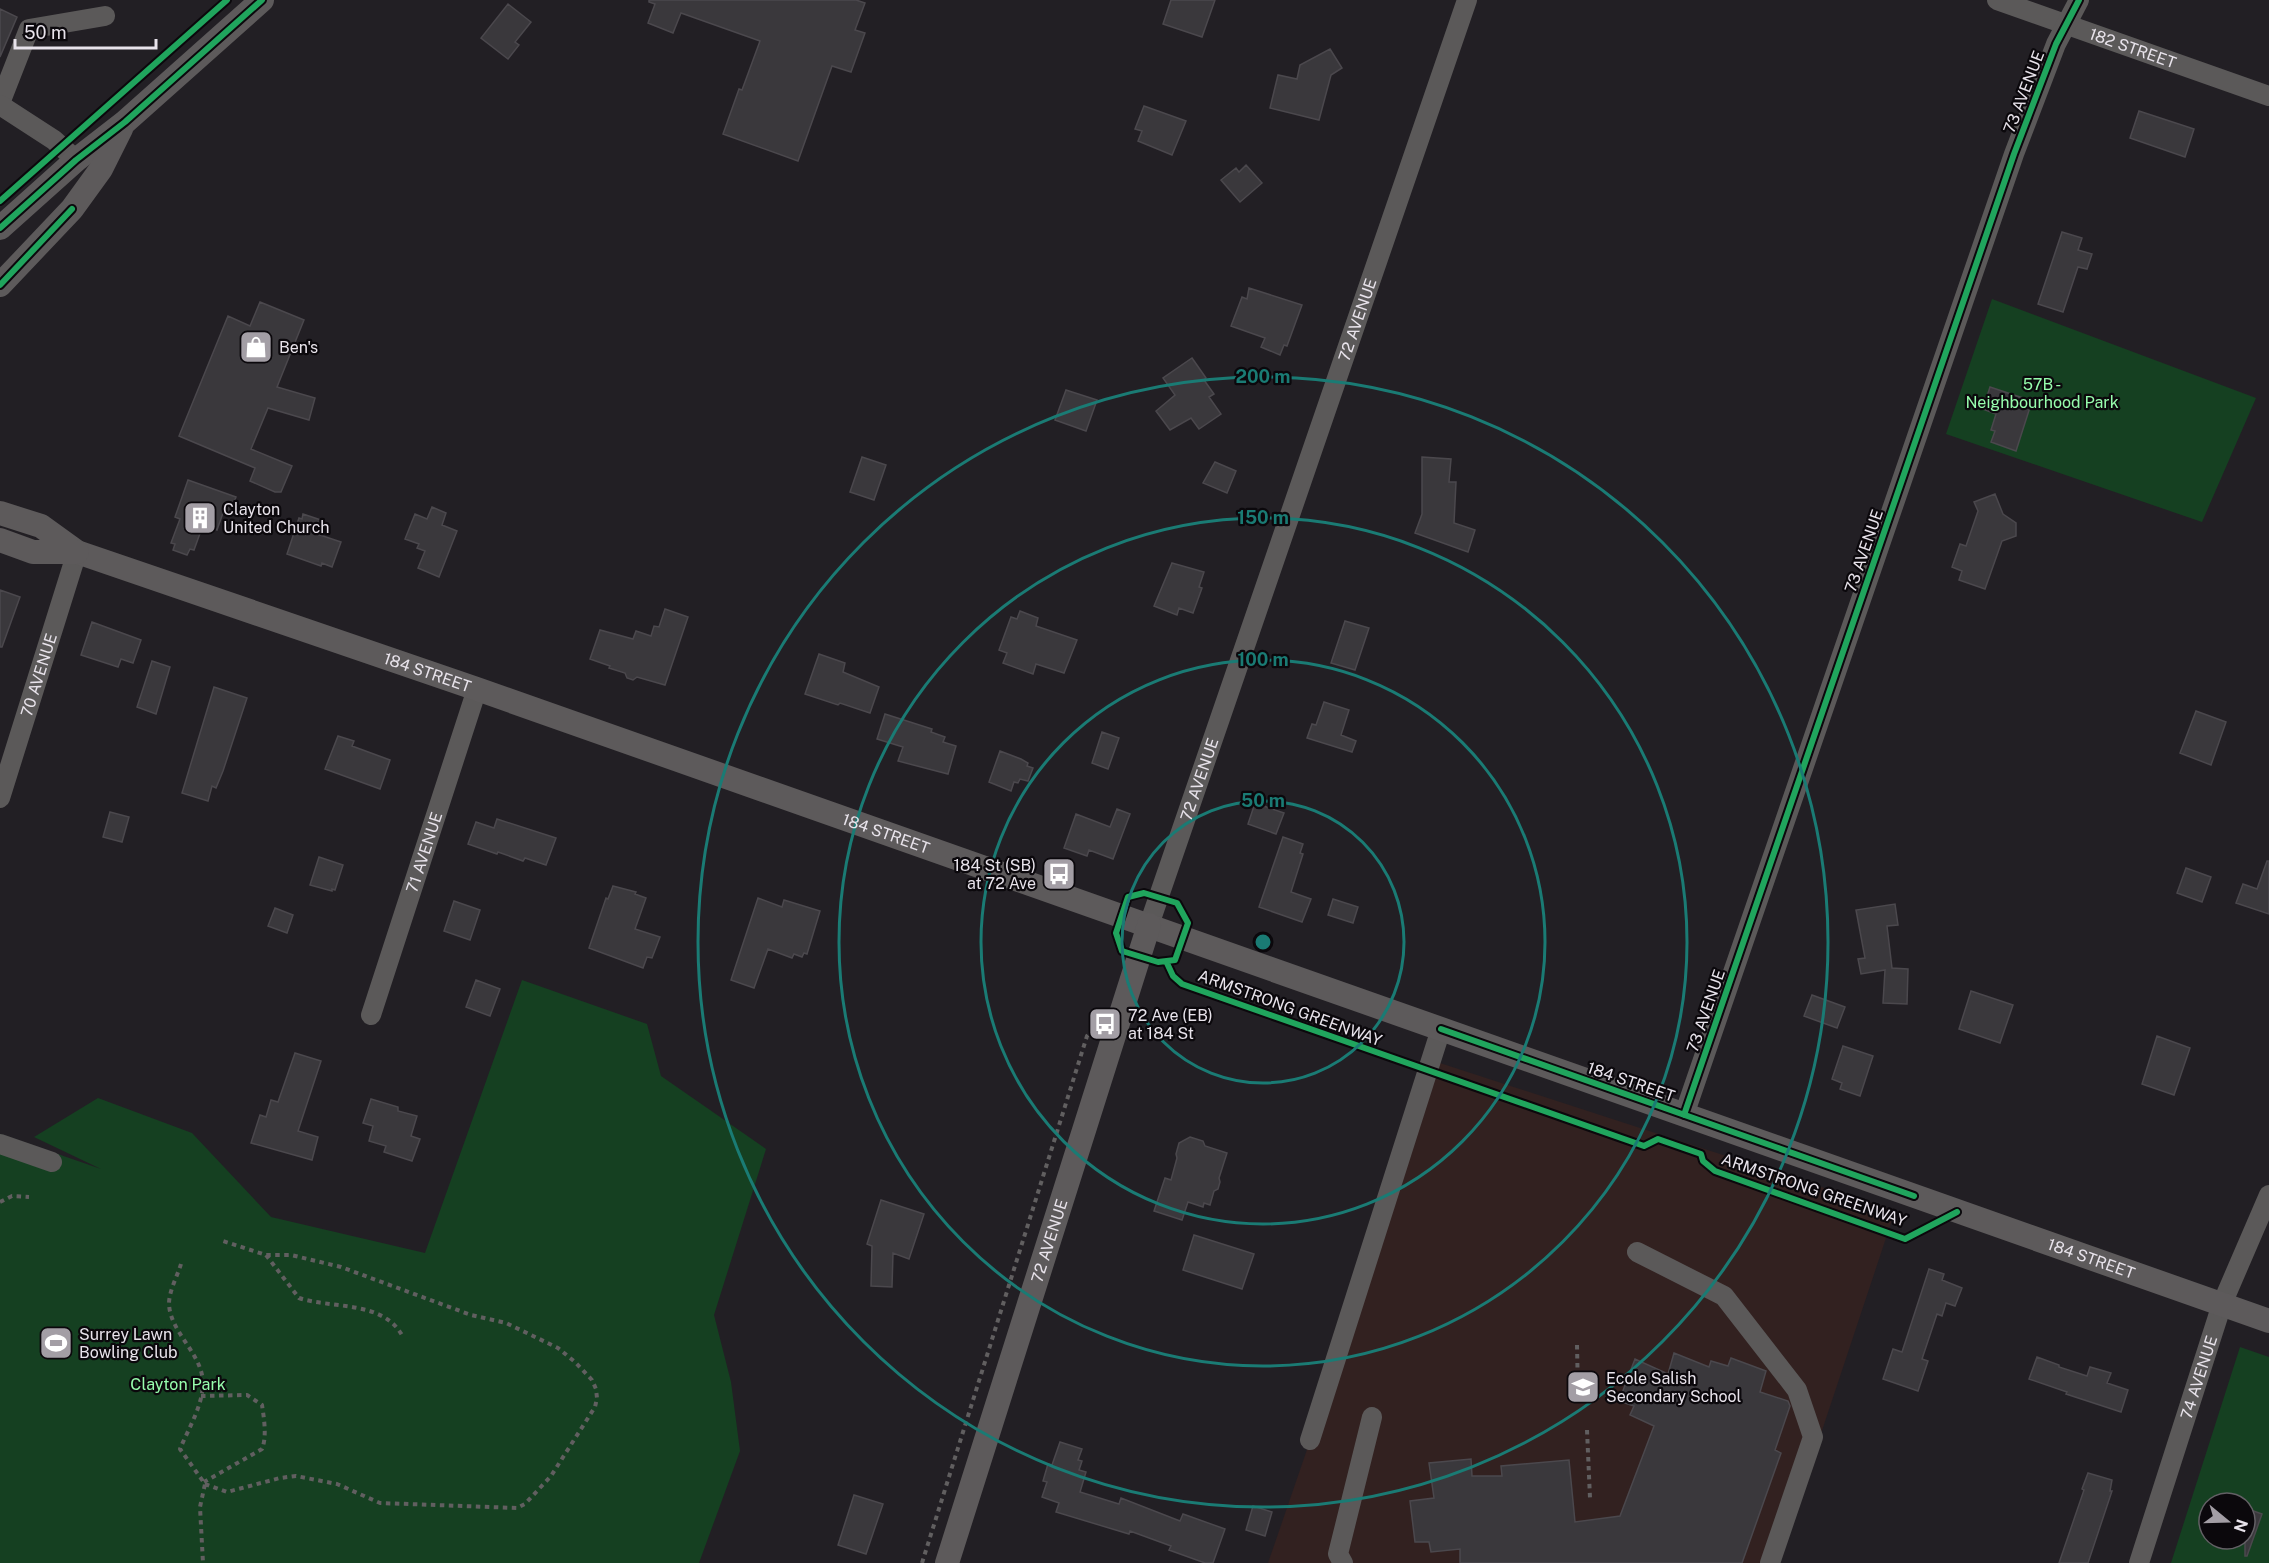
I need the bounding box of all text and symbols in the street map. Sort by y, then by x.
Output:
scale bar [15,12,156,50]
text: 50 m [24,22,67,43]
street label: 182 STREET [2087,24,2179,72]
street label: 73 AVENUE [2000,48,2048,136]
street label: 72 AVENUE [1334,276,1380,364]
shop icon: Ben's [238,329,274,365]
place label: Ben's [279,338,318,357]
text: 200 m [1236,366,1290,387]
park label: 57B - Neighbourhood Park [1965,375,2119,412]
building icon: Clayton United Church [182,500,218,536]
place label: Clayton United Church [223,500,329,537]
text: 150 m [1237,507,1289,528]
street label: 73 AVENUE [1841,507,1887,595]
street label: 70 AVENUE [17,631,61,719]
street label: 184 STREET [381,648,474,696]
text: 100 m [1237,649,1289,670]
street label: 72 AVENUE [1176,735,1222,823]
text: 50 m [1241,790,1285,811]
street label: 184 STREET [840,809,933,858]
street label: 71 AVENUE [402,810,446,895]
place label: 184 St (SB) at 72 Ave [954,856,1036,893]
bus stop icon: 184 St (SB) at 72 Ave [1041,856,1077,892]
centre of rings [1253,932,1273,952]
street label: ARMSTRONG GREENWAY [1195,966,1385,1050]
street label: 73 AVENUE [1683,967,1729,1055]
bus stop icon: 72 Ave (EB) at 184 St [1087,1006,1123,1042]
place label: 72 Ave (EB) at 184 St [1128,1006,1213,1043]
street label: 184 STREET [1585,1058,1678,1106]
street label: ARMSTRONG GREENWAY [1719,1149,1909,1231]
street label: 72 AVENUE [1027,1197,1071,1285]
street label: 184 STREET [2045,1234,2138,1283]
sports icon: Surrey Lawn Bowling Club [38,1325,74,1361]
place label: Surrey Lawn Bowling Club [79,1325,178,1362]
street label: 74 AVENUE [2176,1333,2221,1421]
school or university icon: Ecole Salish Secondary School [1565,1369,1601,1405]
place label: Ecole Salish Secondary School [1606,1369,1742,1406]
park label: Clayton Park [130,1375,226,1394]
north arrow [2197,1491,2257,1551]
text: N [2230,1517,2252,1535]

